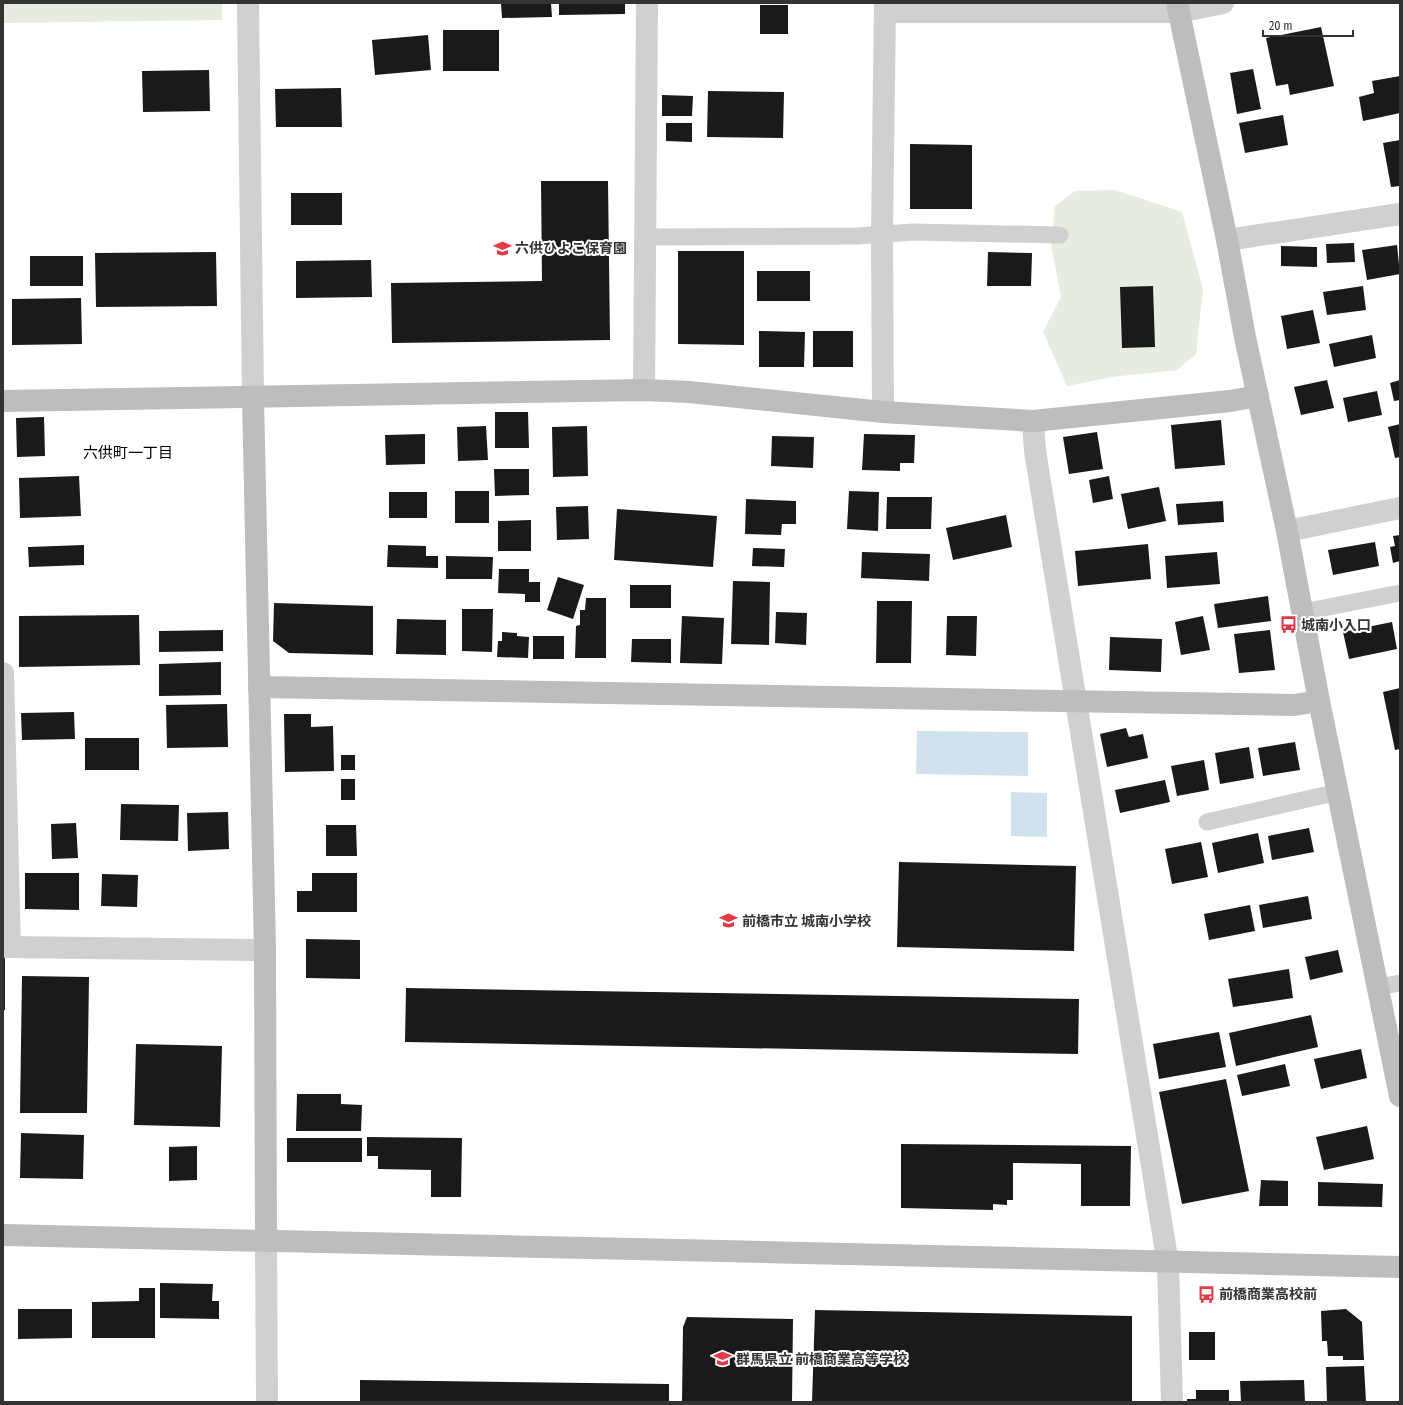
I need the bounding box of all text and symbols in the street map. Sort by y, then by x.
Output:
scale bar [1263,12,1353,38]
text: 20 m [1269,19,1293,33]
school or university icon: 六供ひよこ保育園 [492,238,512,258]
place label: 六供ひよこ保育園 [515,240,627,257]
district label: 六供町一丁目 [83,444,173,462]
bus stop icon: 城南小入口 [1278,615,1298,635]
place label: 城南小入口 [1301,617,1371,634]
school or university icon: 前橋市立 城南小学校 [719,911,739,931]
place label: 前橋市立 城南小学校 [742,913,871,930]
bus stop icon: 前橋商業高校前 [1196,1284,1216,1304]
place label: 前橋商業高校前 [1219,1286,1317,1303]
school or university icon: 群馬県立 前橋商業高等学校 [713,1349,733,1369]
place label: 群馬県立 前橋商業高等学校 [736,1351,907,1368]

